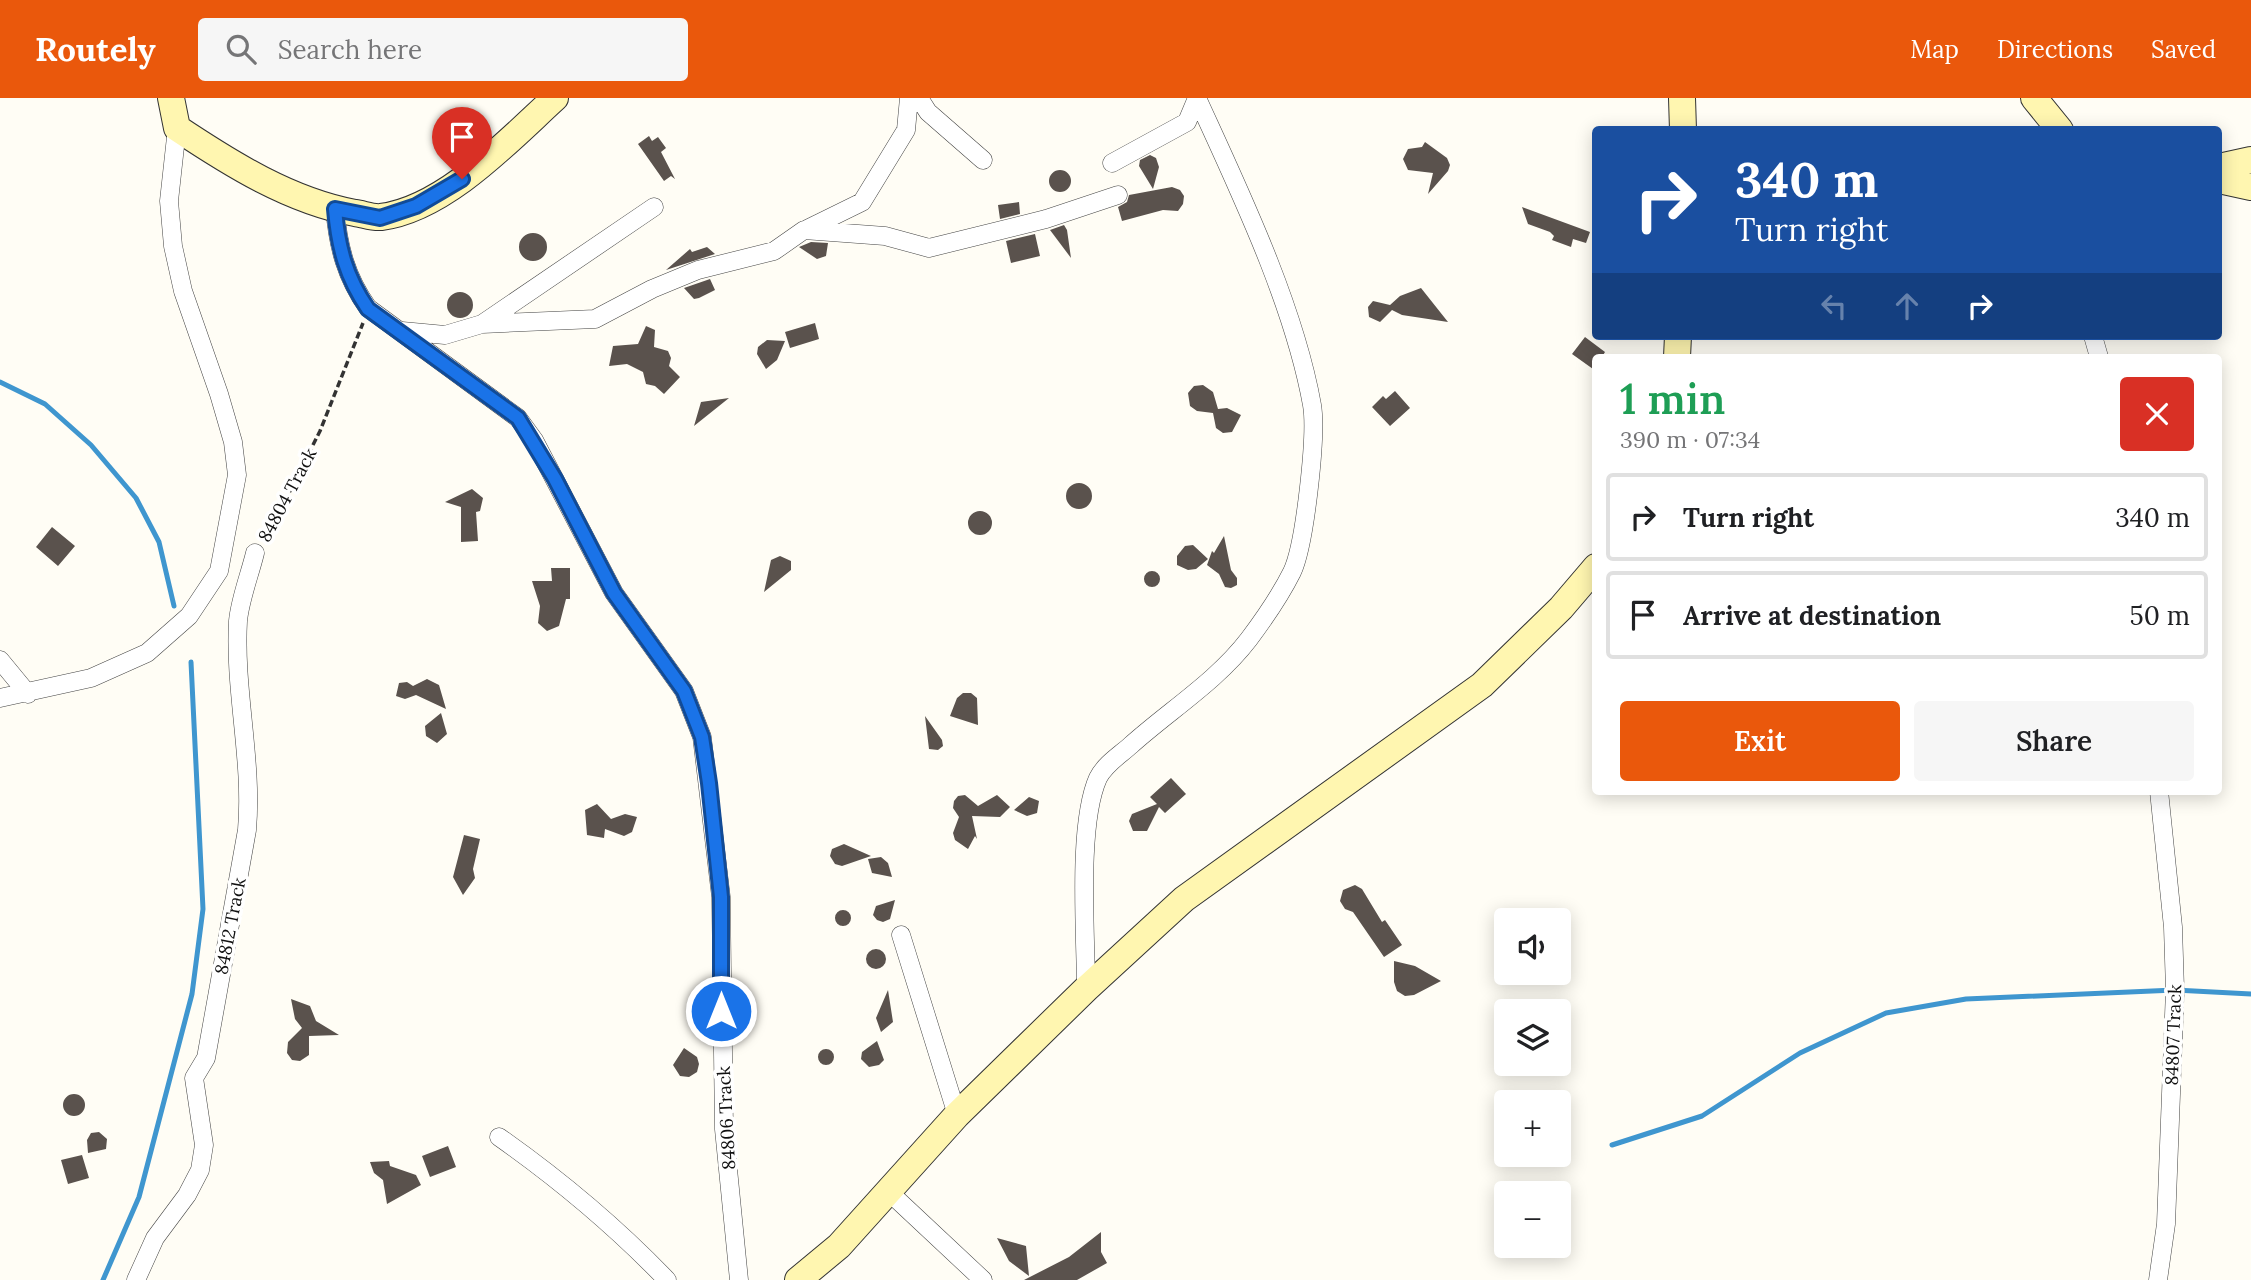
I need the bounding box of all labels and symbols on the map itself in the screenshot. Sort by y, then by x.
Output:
pin [432,107,492,179]
street label: 84804 Track [253,444,322,546]
street label: 84812 Track [209,875,251,976]
position arrow [684,974,758,1048]
street label: 84807 Track [2160,984,2186,1086]
street label: 84806 Track [712,1065,740,1170]

